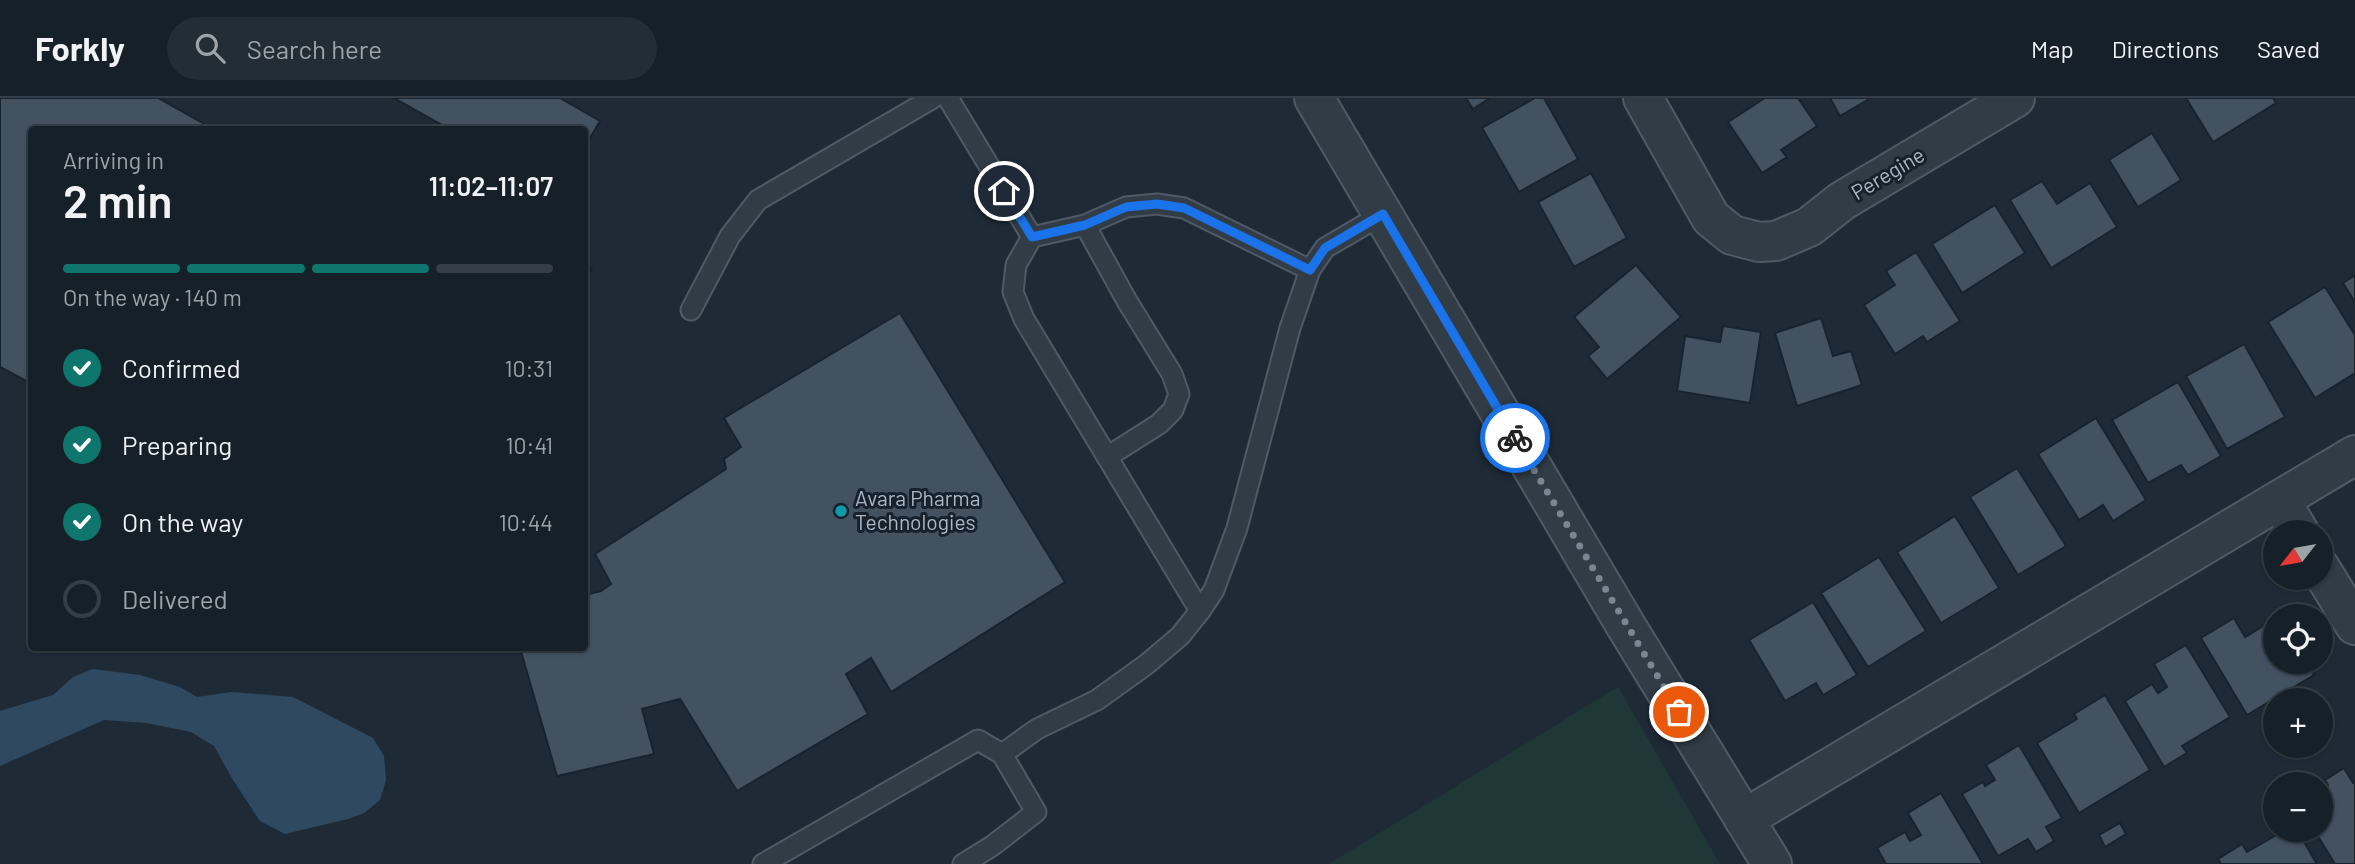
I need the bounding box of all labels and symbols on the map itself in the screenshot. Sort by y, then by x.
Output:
street label: Peregine [1846,141,1928,204]
pin [974,161,1034,221]
courier [1480,403,1550,473]
place label: Avara Pharma Technologies [855,485,980,534]
marker: Avara Pharma Technologies [833,503,849,519]
north arrow [2263,520,2333,590]
pin [1649,682,1709,742]

